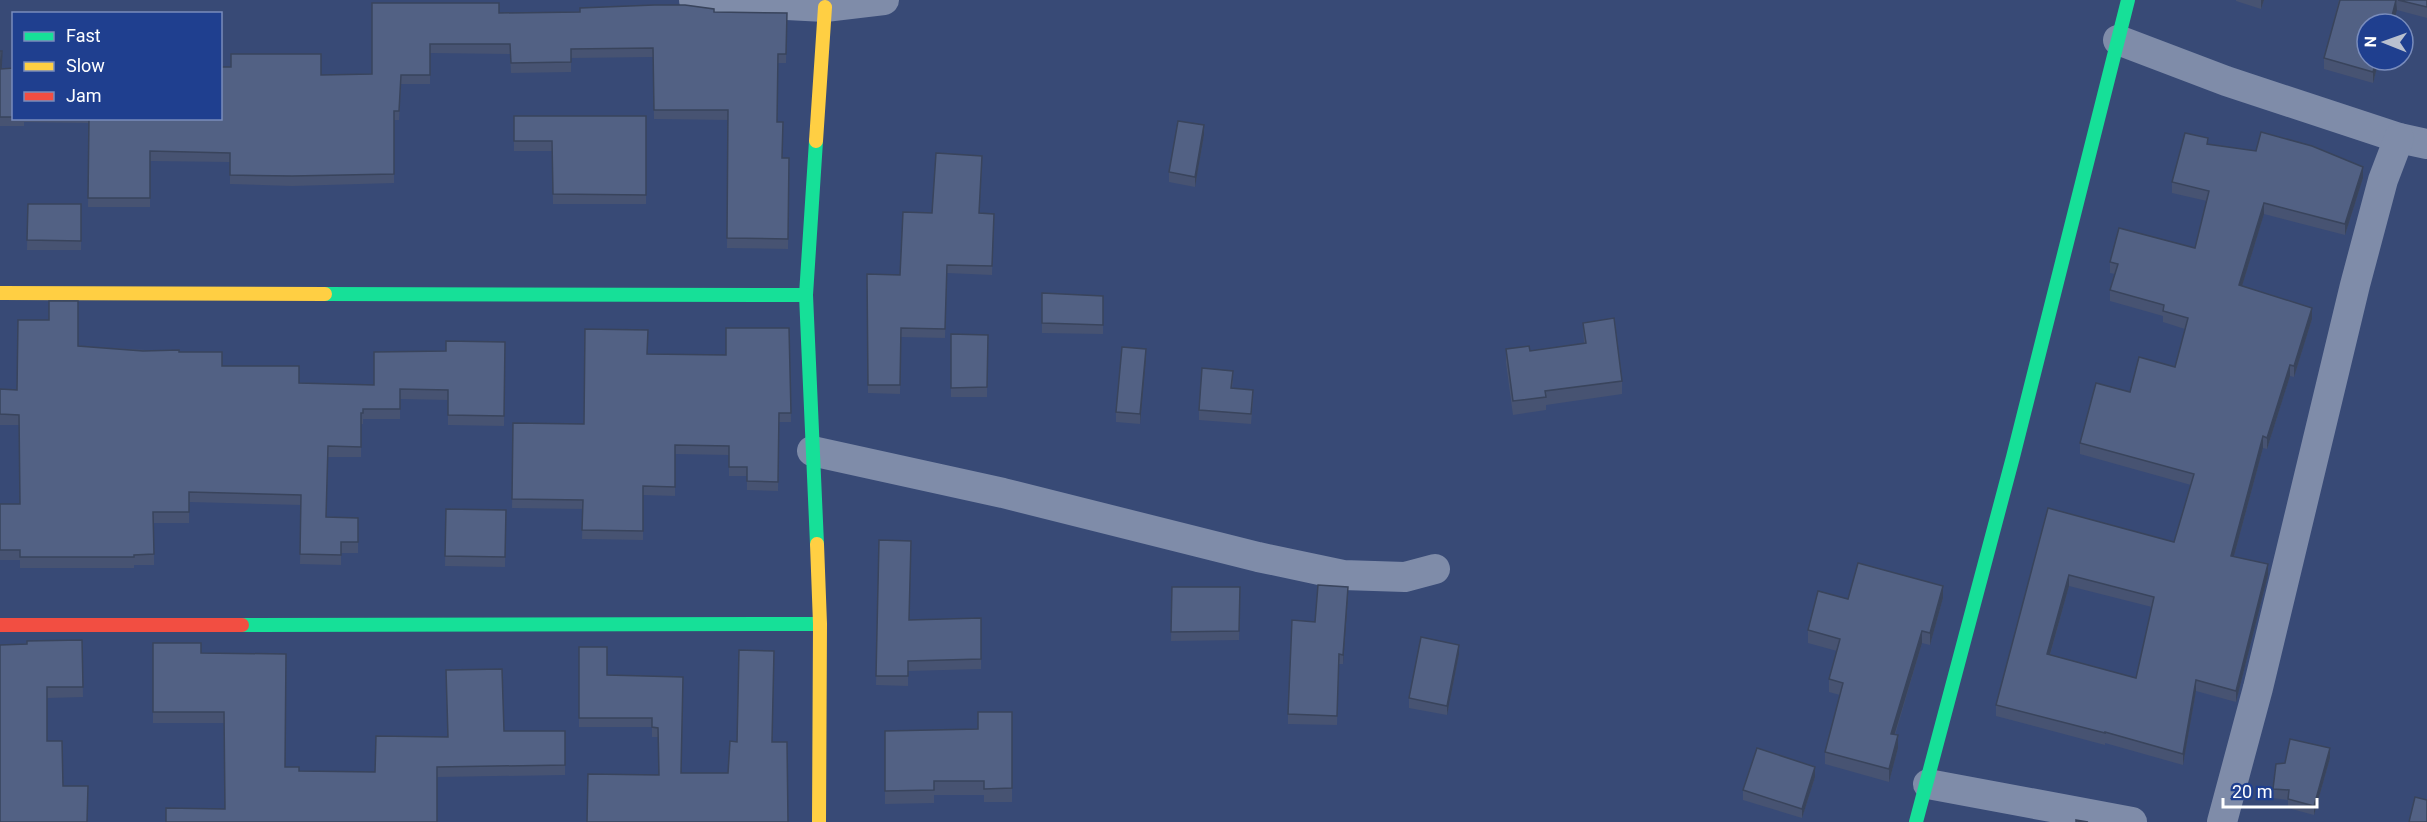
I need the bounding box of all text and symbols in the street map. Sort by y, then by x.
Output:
legend [12,12,222,120]
north arrow [2355,12,2415,72]
text: Fast [66,25,101,46]
text: N [2361,36,2380,48]
text: Slow [66,55,105,76]
text: Jam [66,85,102,106]
scale bar [2223,771,2318,809]
text: 20 m [2232,781,2272,802]

